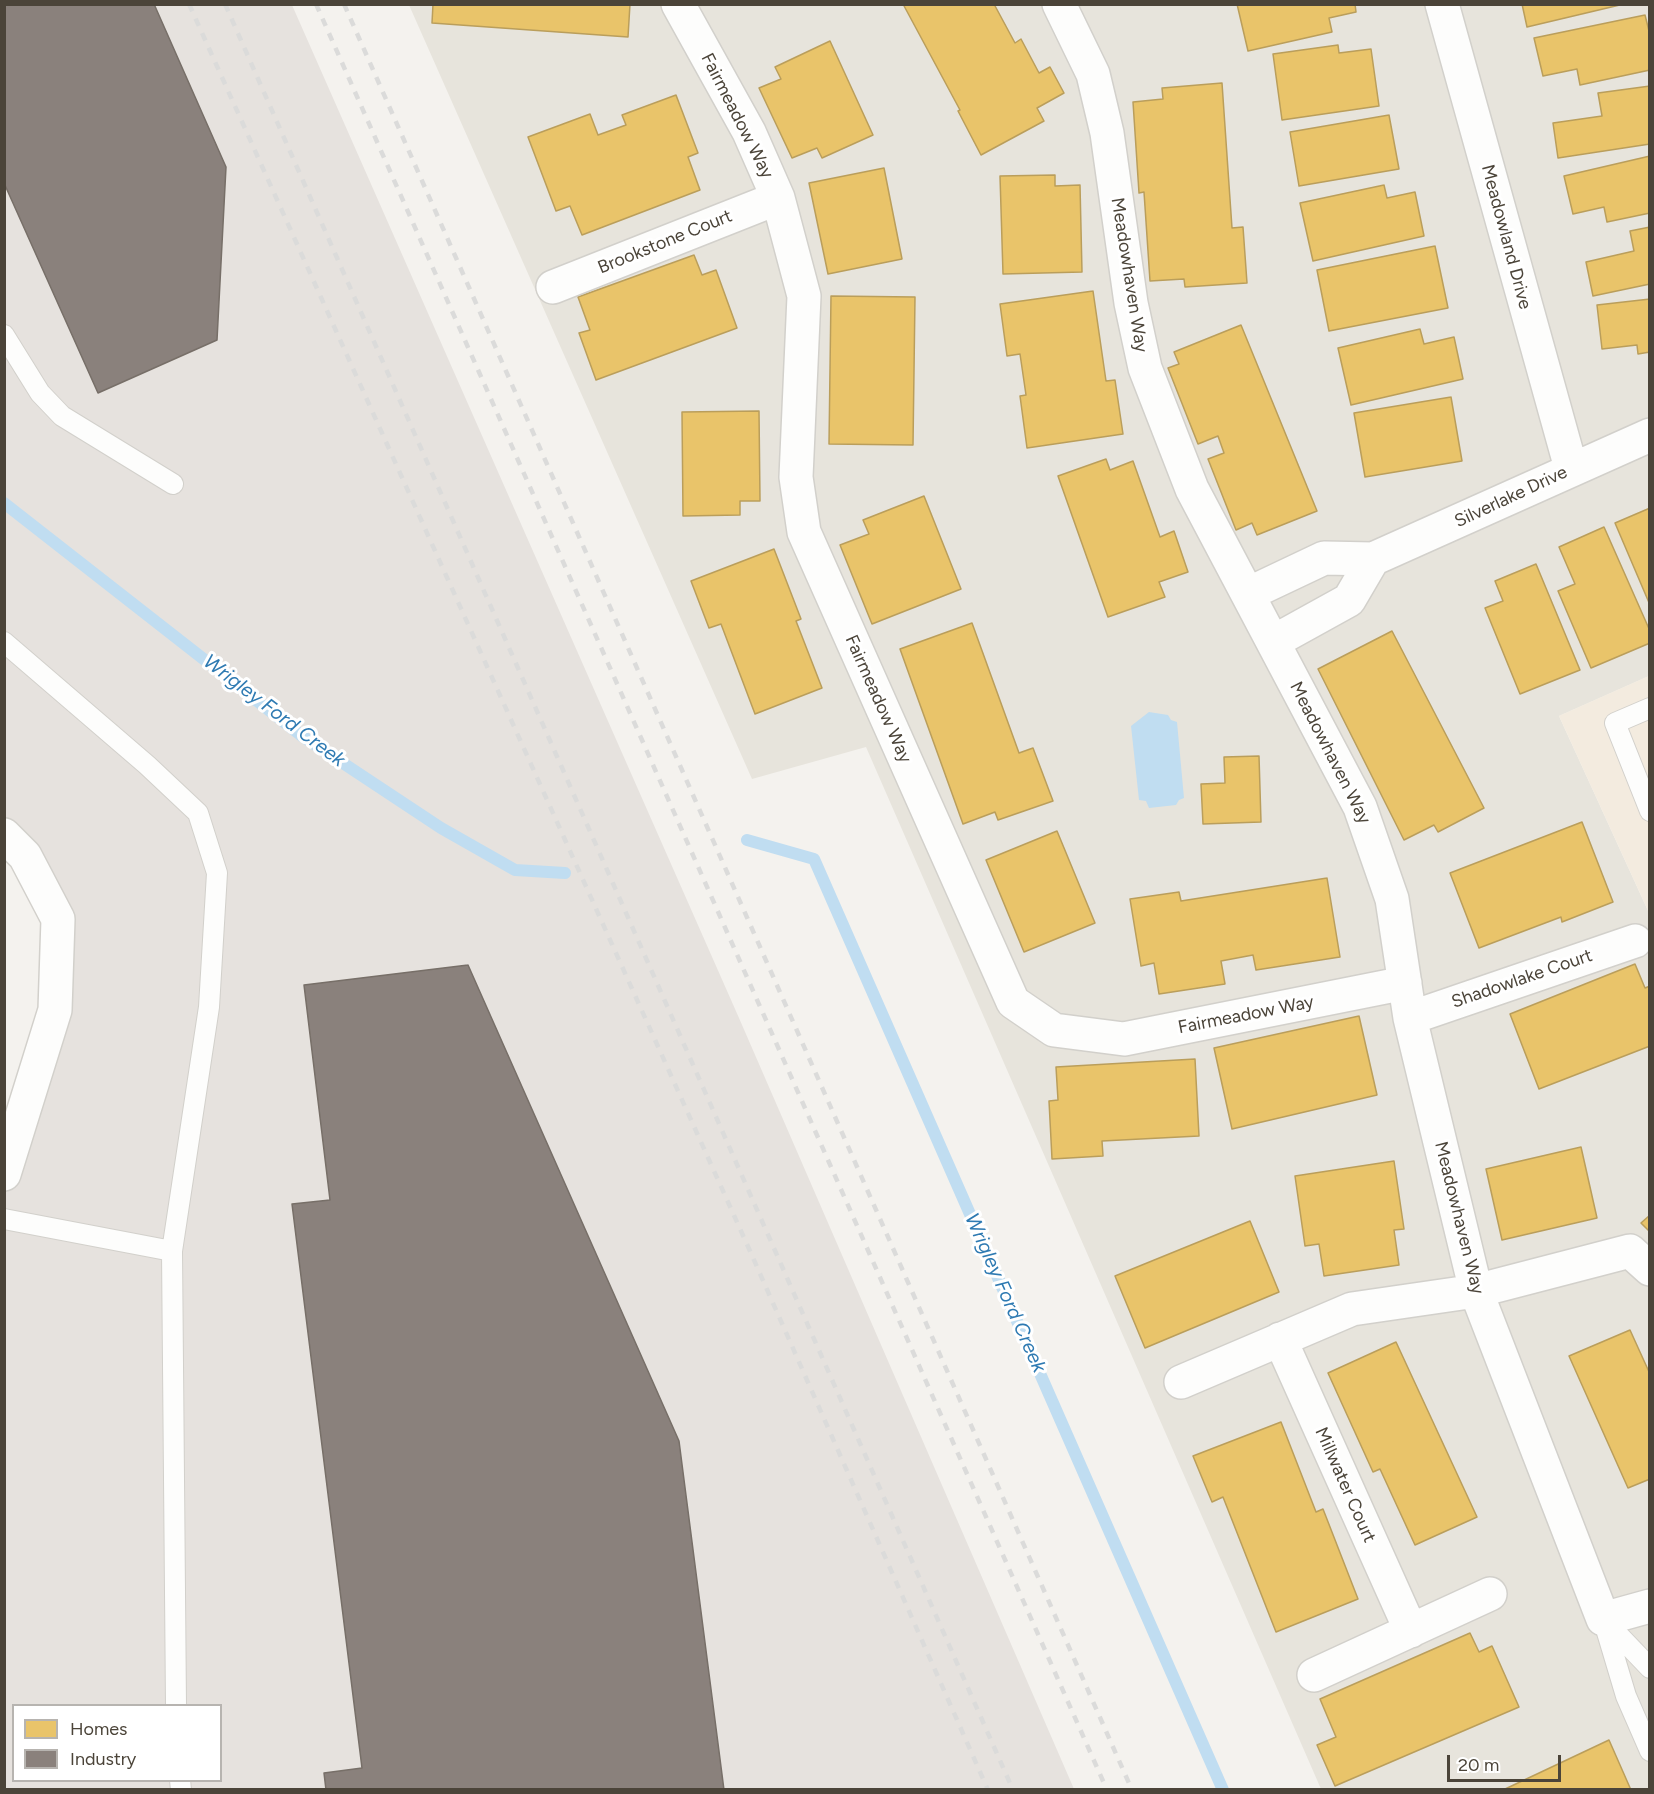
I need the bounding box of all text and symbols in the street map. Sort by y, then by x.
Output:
street label: Fairmeadow Way [696,50,778,182]
street label: Meadowland Drive [1476,162,1536,312]
street label: Meadowhaven Way [1106,196,1152,354]
street label: Brookstone Court [595,205,735,279]
street label: Silverlake Drive [1451,461,1571,533]
street label: Fairmeadow Way [840,632,916,766]
water label: Wrigley Ford Creek [198,650,350,772]
street label: Meadowhaven Way [1285,678,1375,828]
street label: Shadowlake Court [1449,945,1595,1013]
street label: Fairmeadow Way [1176,991,1316,1039]
street label: Meadowhaven Way [1430,1139,1488,1297]
water label: Wrigley Ford Creek [959,1210,1051,1376]
street label: Millwater Court [1310,1424,1380,1546]
legend [12,1704,222,1782]
text: Homes [70,1718,128,1740]
scale bar [1450,1743,1564,1781]
text: Industry [70,1748,136,1770]
text: 20 m [1458,1754,1499,1776]

